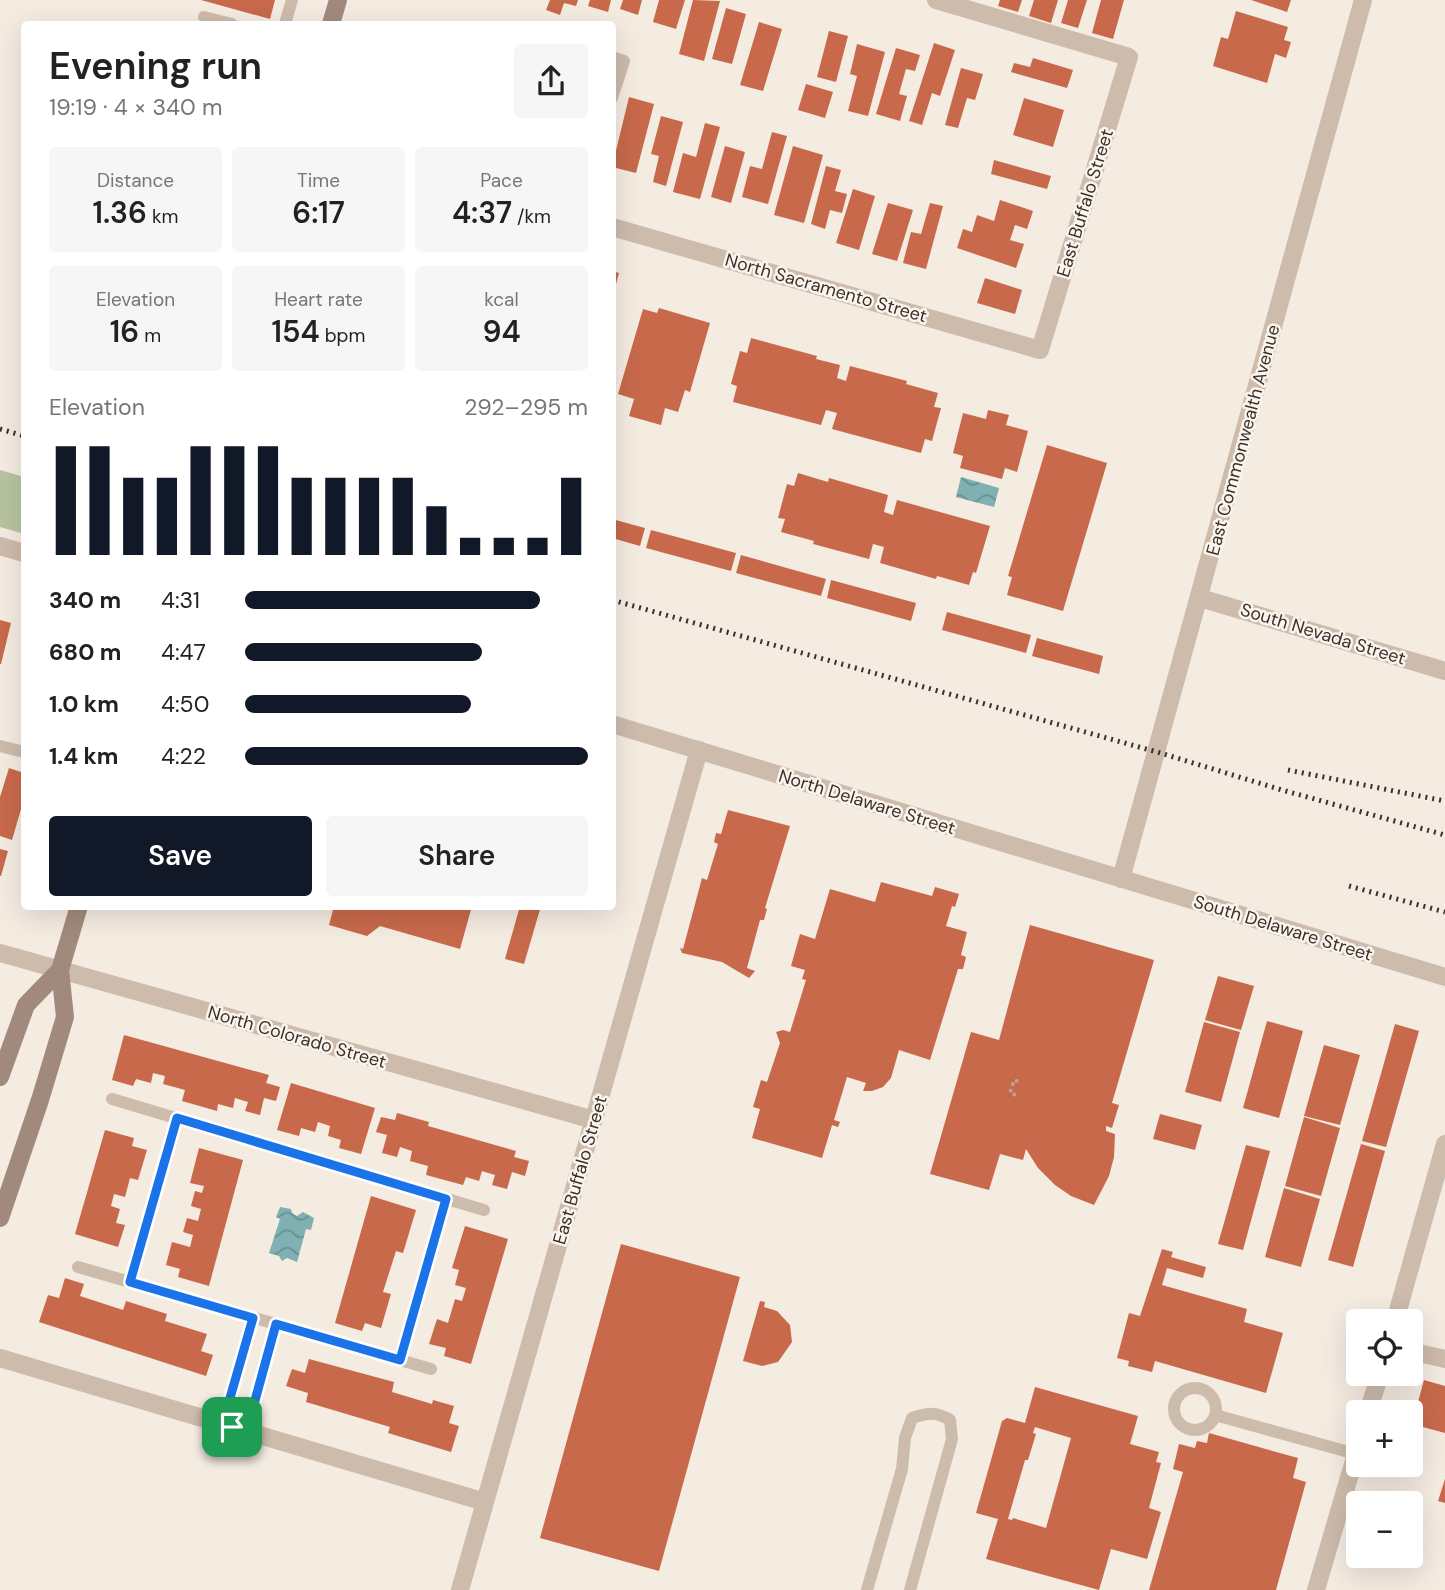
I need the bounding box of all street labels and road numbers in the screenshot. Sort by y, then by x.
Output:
street label: East Buffalo Street [1051,126,1119,280]
street label: North Sacramento Street [722,248,930,328]
street label: East Commonwealth Avenue [1201,322,1285,558]
street label: South Nevada Street [1237,597,1409,671]
street label: North Delaware Street [776,764,958,840]
street label: South Delaware Street [1191,889,1375,967]
street label: North Colorado Street [205,1000,389,1074]
street label: East Buffalo Street [547,1093,613,1247]

